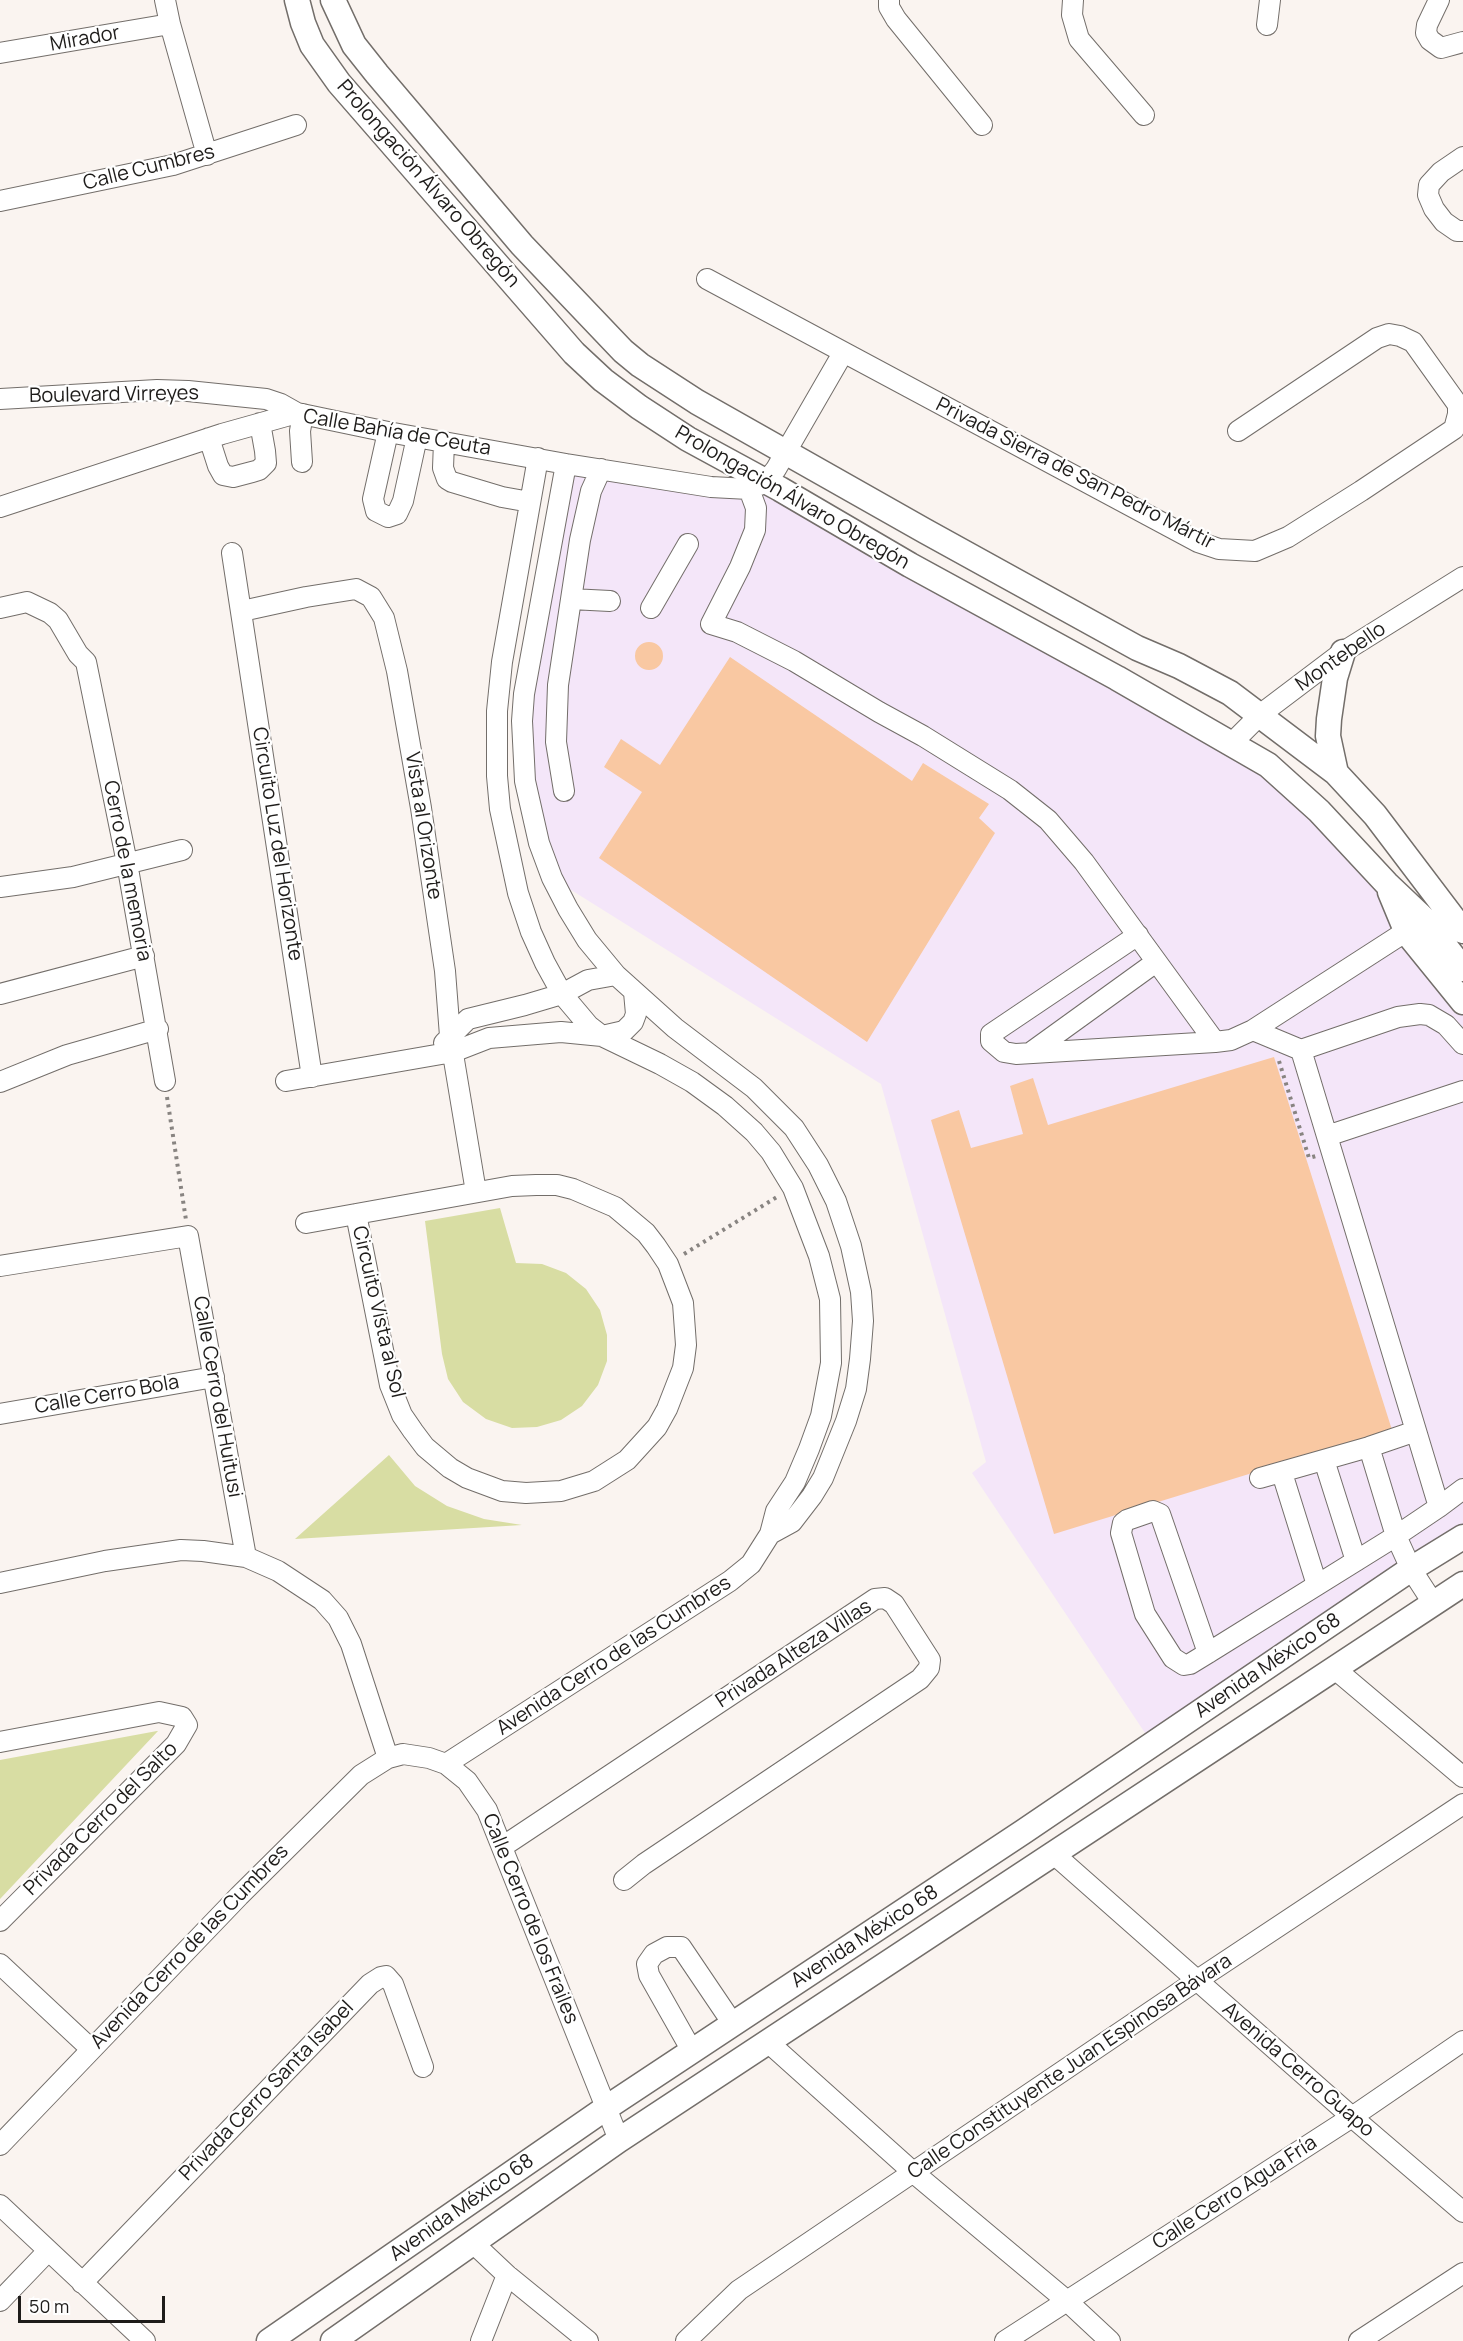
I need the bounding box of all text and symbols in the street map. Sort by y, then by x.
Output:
street label: Mirador [48,21,122,57]
street label: Prolongación Álvaro Obregón [331,75,525,293]
street label: Calle Cumbres [81,140,217,196]
street label: Boulevard Virreyes [29,382,199,408]
street label: Privada Sierra de San Pedro Mártir [932,393,1218,555]
street label: Calle Bahía de Ceuta [301,405,493,461]
street label: Prolongación Álvaro Obregón [670,421,914,575]
street label: Montebello [1291,617,1391,697]
street label: Circuito Luz del Horizonte [247,726,307,962]
street label: Vista al Orizonte [400,751,446,901]
street label: Cerro de la memoria [98,779,156,963]
street label: Circuito Vista al Sol [347,1224,409,1400]
street label: Calle Cerro del Huitusi [187,1294,247,1500]
street label: Calle Cerro Bola [33,1370,181,1420]
street label: Avenida Cerro de las Cumbres [492,1571,736,1741]
street label: Privada Alteza Villas [712,1595,876,1713]
street label: Avenida México 68 [1191,1608,1345,1724]
street label: Privada Cerro del Salto [19,1737,183,1901]
street label: Calle Cerro de los Frailes [477,1810,583,2028]
street label: Avenida Cerro de las Cumbres [86,1840,294,2054]
street label: Avenida México 68 [787,1881,943,1993]
street label: Calle Constituyente Juan Espinosa Bávara [903,1949,1237,2185]
street label: Privada Cerro Santa Isabel [175,1996,359,2186]
street label: Avenida Cerro Guapo [1217,1998,1379,2142]
street label: Calle Cerro Agua Fría [1148,2131,1322,2255]
street label: Avenida México 68 [385,2149,539,2267]
scale bar [21,2284,168,2322]
text: 50 m [29,2294,69,2318]

